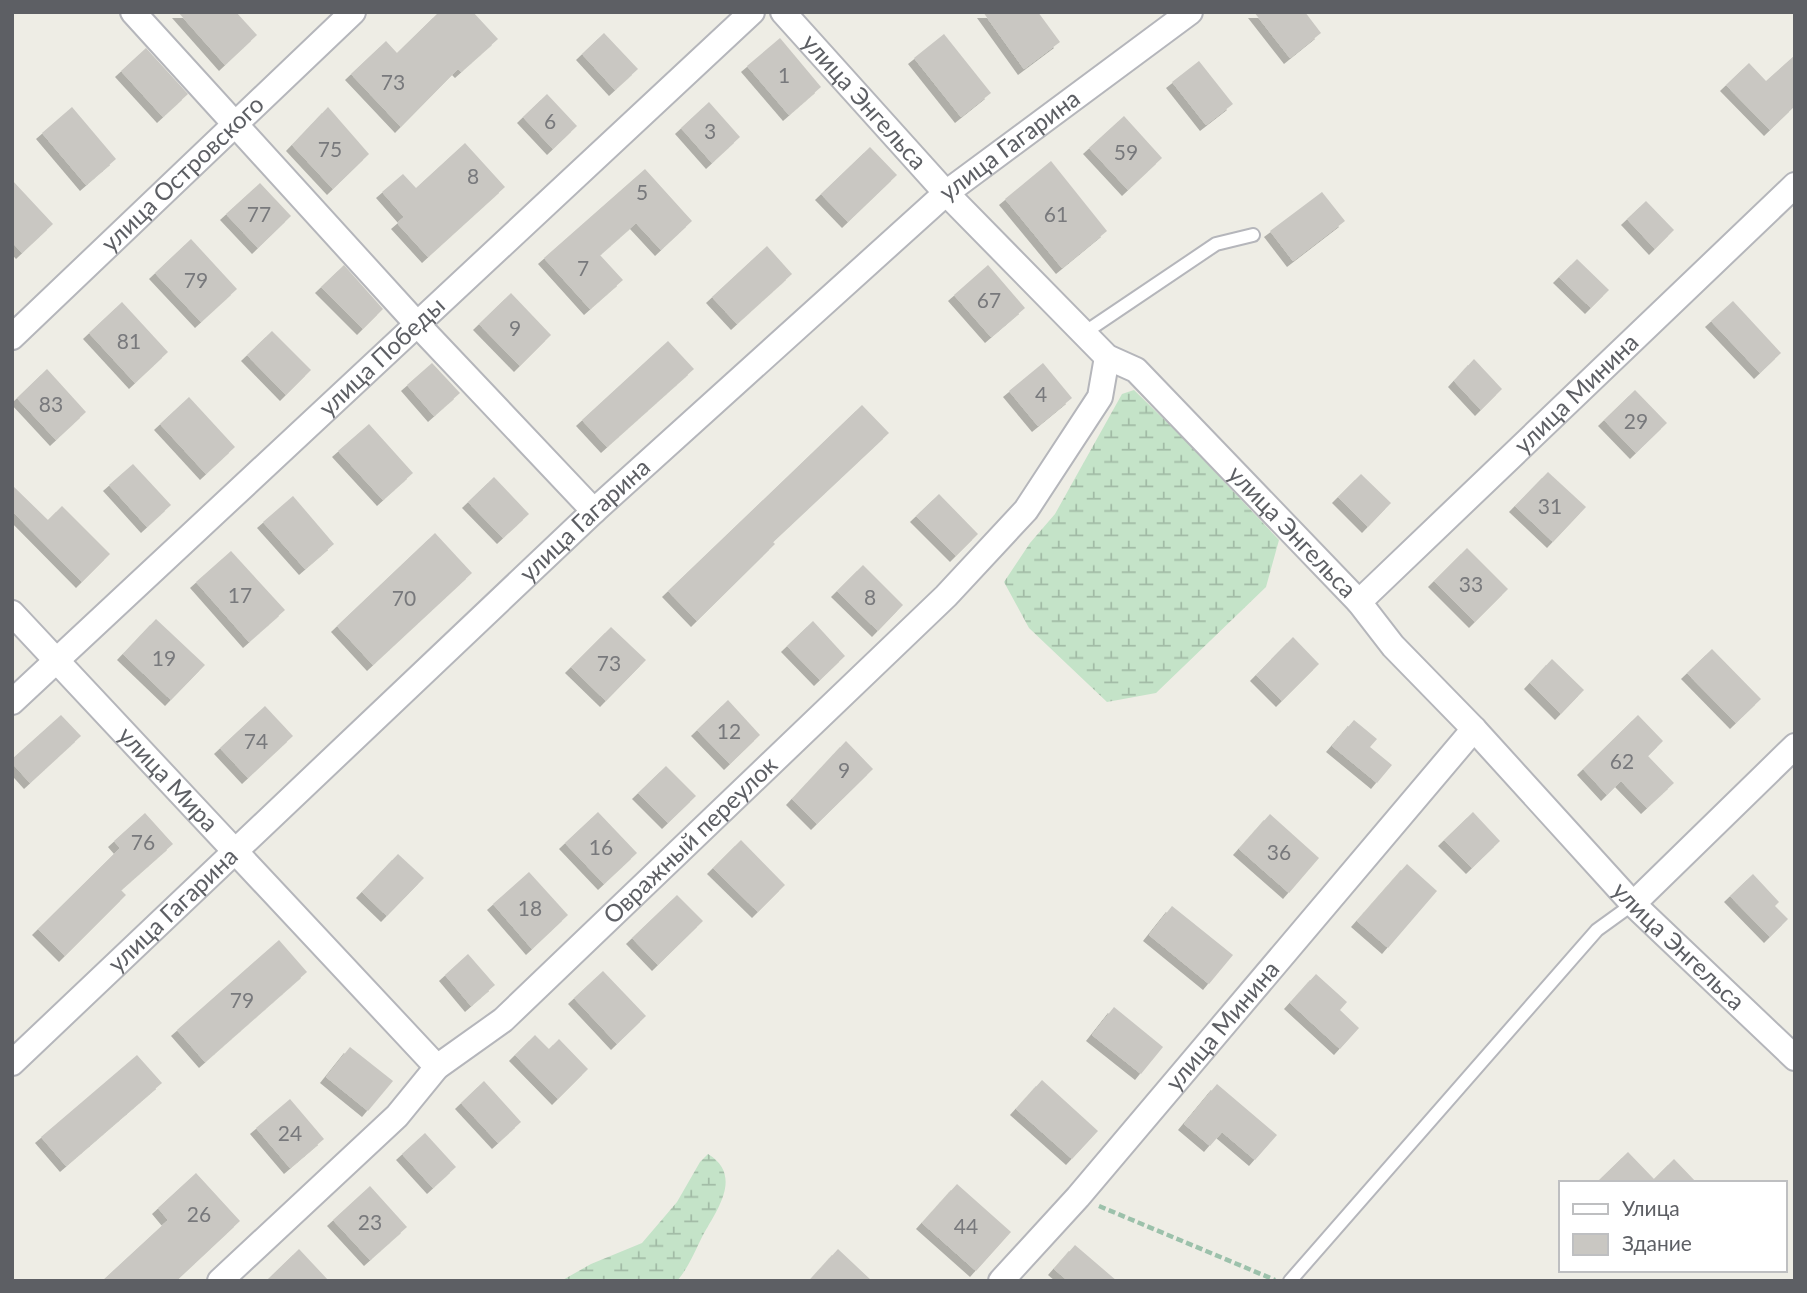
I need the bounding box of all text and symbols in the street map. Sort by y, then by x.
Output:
street label: улица Энгельса [797,27,933,175]
house number: 1 [778,62,790,87]
house number: 73 [381,69,405,94]
street label: улица Гагарина [933,83,1085,206]
street label: улица Островского [95,89,269,257]
house number: 6 [544,108,556,133]
house number: 3 [704,118,716,143]
house number: 75 [318,136,342,161]
house number: 59 [1114,139,1138,164]
house number: 8 [467,163,479,188]
house number: 5 [636,179,648,204]
house number: 77 [247,201,271,226]
house number: 61 [1044,201,1068,226]
house number: 7 [577,255,589,280]
house number: 79 [184,267,208,292]
house number: 67 [977,287,1001,312]
street label: улица Победы [312,290,450,421]
house number: 9 [509,315,521,340]
street label: улица Минина [1507,327,1643,459]
house number: 81 [117,328,141,353]
house number: 4 [1035,381,1047,406]
house number: 83 [39,391,63,416]
house number: 29 [1624,408,1648,433]
street label: улица Гагарина [513,452,655,587]
street label: улица Энгельса [1223,459,1363,603]
house number: 31 [1538,493,1562,518]
house number: 33 [1459,571,1483,596]
house number: 17 [228,582,252,607]
house number: 8 [864,584,876,609]
house number: 70 [392,585,416,610]
house number: 19 [152,645,176,670]
house number: 73 [597,650,621,675]
house number: 12 [717,718,741,743]
street label: улица Мира [113,720,225,837]
house number: 74 [244,728,268,753]
house number: 62 [1610,748,1634,773]
street label: Овражный переулок [597,749,783,929]
house number: 9 [838,757,850,782]
house number: 76 [131,829,155,854]
house number: 16 [589,834,613,859]
house number: 36 [1267,839,1291,864]
street label: улица Гагарина [101,841,243,977]
street label: улица Энгельса [1607,875,1751,1015]
house number: 18 [518,895,542,920]
street label: улица Минина [1159,954,1284,1096]
house number: 79 [230,987,254,1012]
house number: 24 [278,1120,302,1145]
legend [1559,1181,1786,1272]
text: Улица [1622,1195,1680,1220]
house number: 26 [187,1201,211,1226]
house number: 23 [358,1209,382,1234]
house number: 44 [954,1213,978,1238]
text: Здание [1622,1230,1692,1255]

